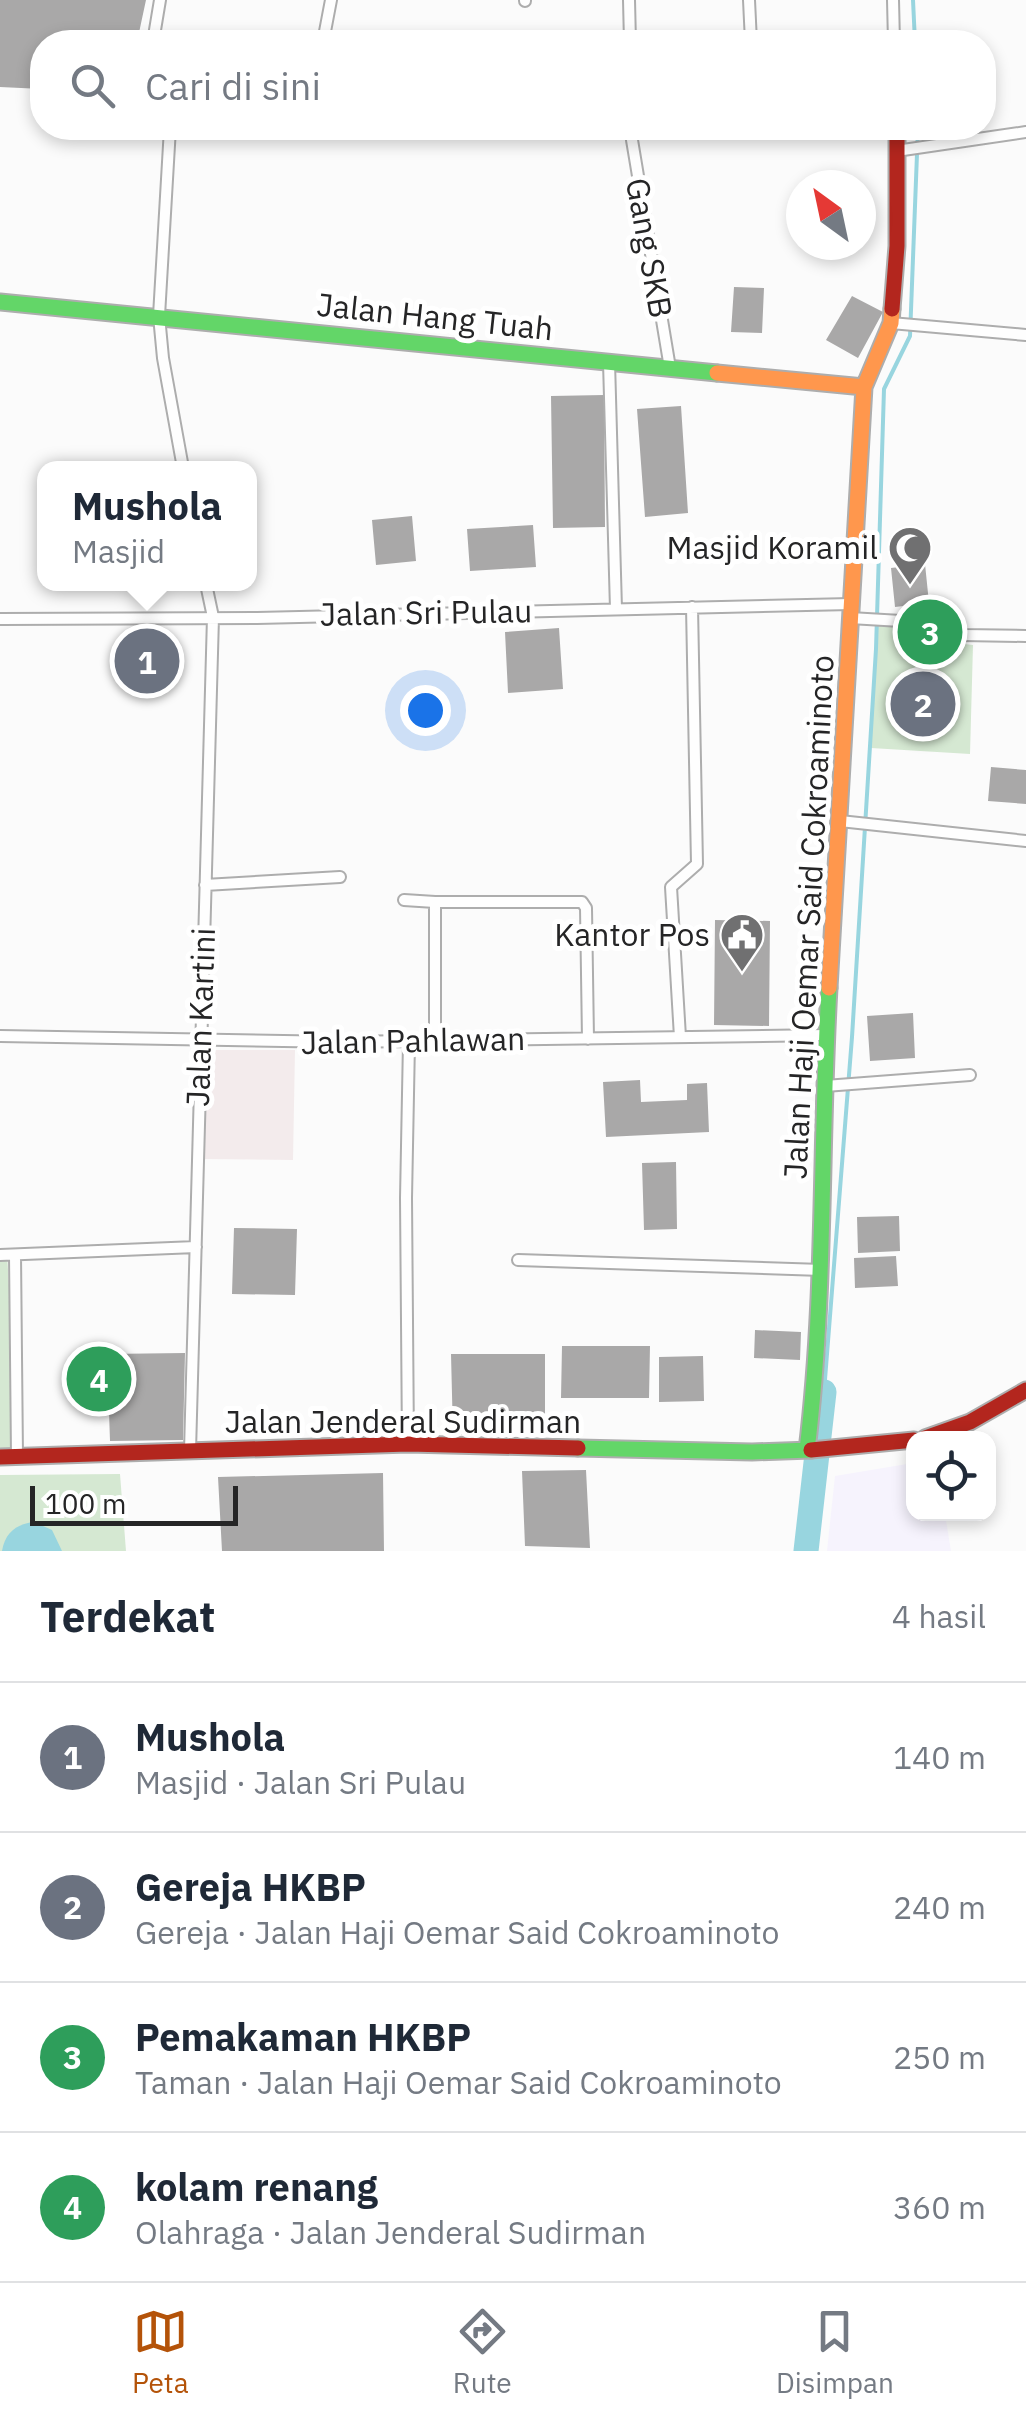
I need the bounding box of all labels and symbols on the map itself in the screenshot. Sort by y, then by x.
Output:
north arrow [786,170,876,260]
street label: Gang SKB [617,174,683,321]
street label: Jalan Hang Tuah [315,283,555,349]
mosque icon: Masjid Koramil [887,525,933,586]
place label: Masjid Koramil [666,526,878,568]
street label: Jalan Sri Pulau [319,589,533,635]
pin: 3 [898,594,962,670]
pin: 1 [114,624,180,698]
street label: Jalan Haji Oemar Said Cokroaminoto [773,654,843,1180]
pin: 2 [890,666,956,742]
your location [400,685,451,736]
public building icon: Kantor Pos [719,912,765,973]
place label: Kantor Pos [554,913,710,955]
street label: Jalan Kartini [176,927,224,1107]
street label: Jalan Pahlawan [300,1017,526,1063]
pin: 4 [66,1342,132,1416]
street label: Jalan Jenderal Sudirman [225,1400,581,1442]
scale bar [30,1481,238,1526]

